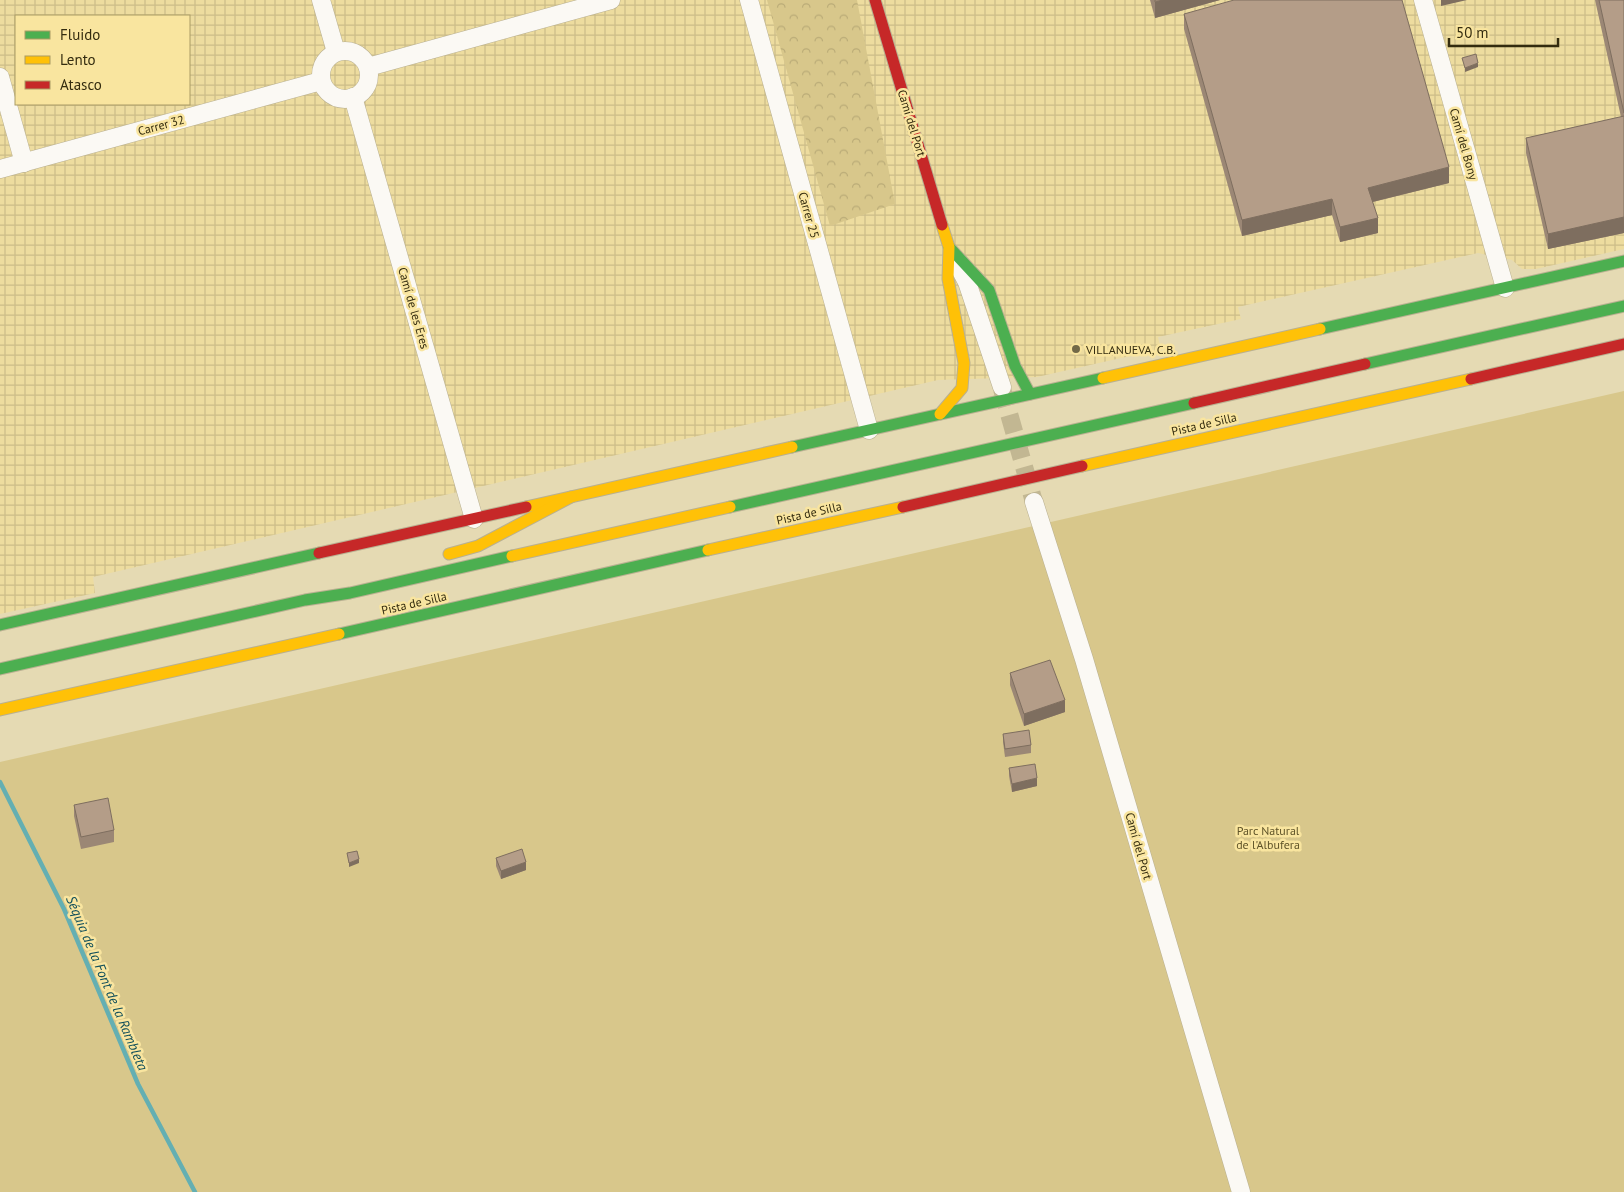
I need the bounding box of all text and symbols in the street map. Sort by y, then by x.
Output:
legend [15,15,190,105]
scale bar [1449,15,1558,47]
text: 50 m [1456,23,1489,42]
text: Fluido [60,25,100,44]
text: Lento [60,50,96,69]
text: Atasco [60,75,102,94]
street label: Camí del Port [895,88,929,158]
street label: Camí del Bony [1447,107,1481,182]
street label: Carrer 32 [136,112,186,138]
street label: Carrer 25 [795,190,823,240]
street label: Camí de les Eres [395,266,433,350]
place label: VILLANUEVA, C.B. [1085,342,1176,357]
marker: VILLANUEVA, C.B. [1070,343,1082,355]
street label: Pista de Silla [1170,409,1238,439]
street label: Pista de Silla [775,498,843,528]
street label: Pista de Silla [380,588,448,618]
street label: Camí del Port [1122,811,1156,881]
park label: Parc Natural de l'Albufera [1236,823,1300,852]
water label: Séquia de la Font de la Rambleta [62,893,152,1073]

